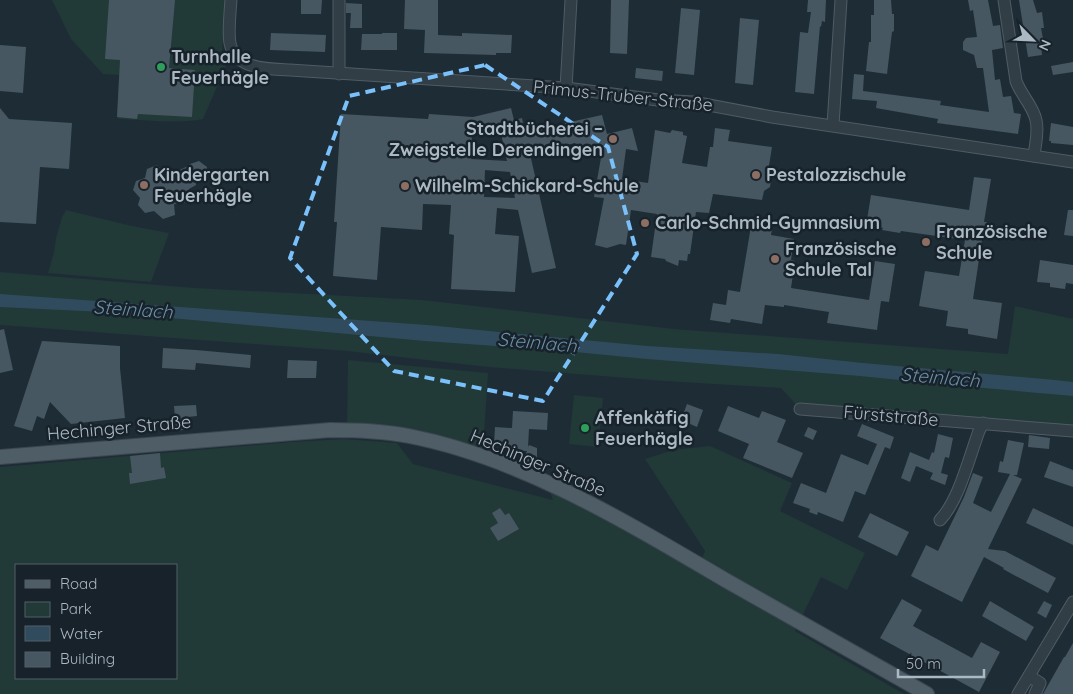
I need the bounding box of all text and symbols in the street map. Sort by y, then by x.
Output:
north arrow [1008,15,1058,65]
text: N [1035,37,1055,54]
place label: Turnhalle Feuerhägle [171,45,269,89]
marker: Turnhalle Feuerhägle [155,61,167,73]
street label: Primus-Truber-Straße [532,75,714,116]
place label: Stadtbücherei – Zweigstelle Derendingen [388,117,603,161]
marker: Stadtbücherei – Zweigstelle Derendingen [607,133,619,145]
place label: Kindergarten Feuerhägle [154,163,269,207]
place label: Pestalozzischule [766,163,907,186]
marker: Pestalozzischule [750,169,762,181]
place label: Wilhelm-Schickard-Schule [415,174,639,197]
marker: Kindergarten Feuerhägle [138,179,150,191]
marker: Wilhelm-Schickard-Schule [399,180,411,192]
place label: Carlo-Schmid-Gymnasium [655,211,880,234]
marker: Carlo-Schmid-Gymnasium [639,217,651,229]
place label: Französische Schule [936,220,1048,264]
marker: Französische Schule [920,236,932,248]
place label: Französische Schule Tal [785,237,897,281]
marker: Französische Schule Tal [769,253,781,265]
water label: Steinlach [93,294,175,324]
water label: Steinlach [496,327,579,358]
water label: Steinlach [899,362,982,393]
street label: Fürststraße [843,400,939,431]
place label: Affenkäfig Feuerhägle [595,406,693,450]
street label: Hechinger Straße [46,410,192,445]
marker: Affenkäfig Feuerhägle [579,422,591,434]
street label: Hechinger Straße [467,424,609,501]
legend [15,564,178,679]
text: Road [60,574,97,593]
text: Park [60,599,92,618]
text: Water [60,624,103,643]
scale bar [898,646,984,678]
text: Building [60,649,115,668]
text: 50 m [906,654,941,673]

